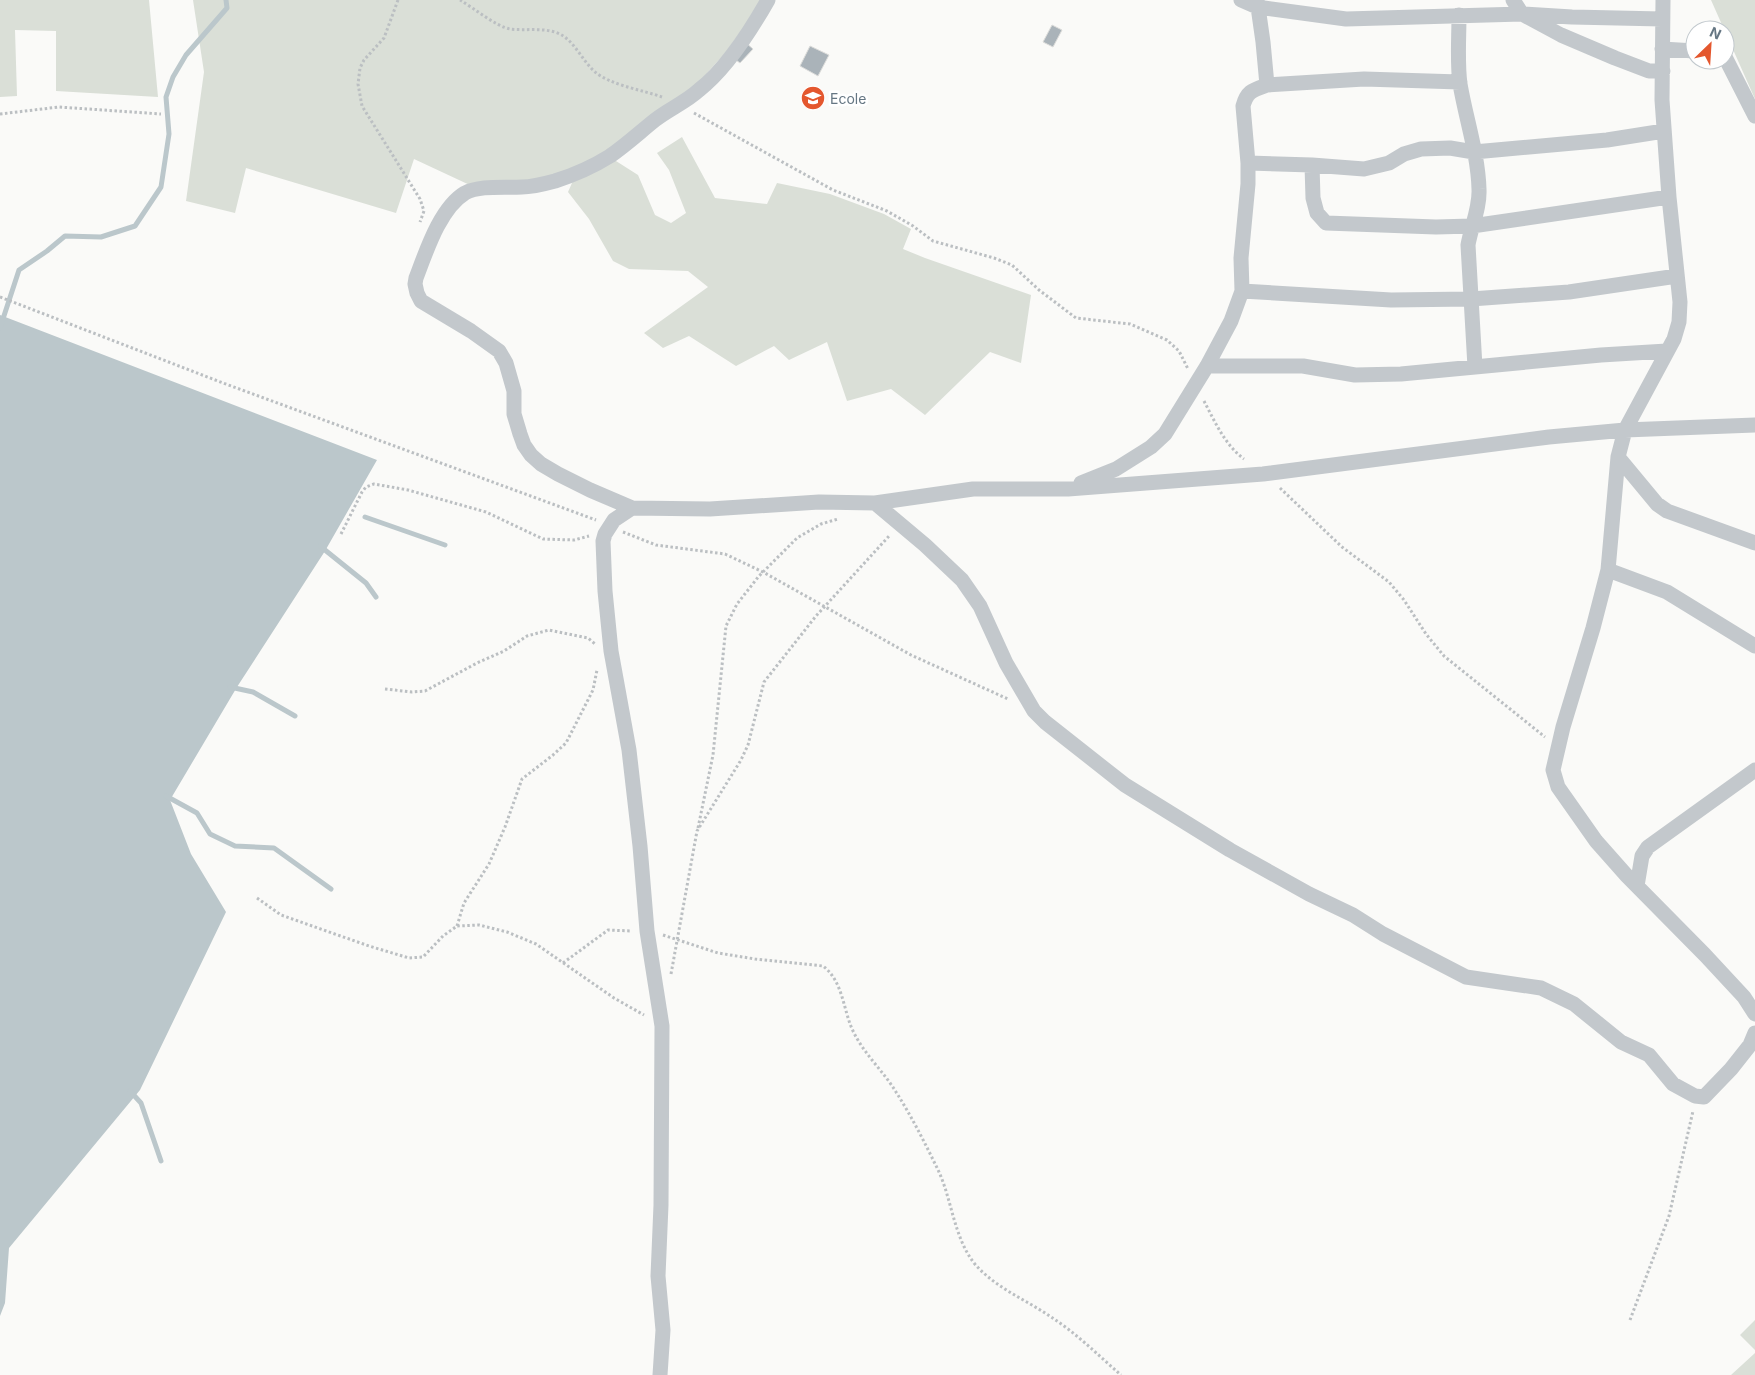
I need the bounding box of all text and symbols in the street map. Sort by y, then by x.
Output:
north arrow [1685,20,1735,70]
text: N [1707,23,1724,43]
school or university icon: Ecole [800,85,826,111]
place label: Ecole [830,90,866,107]

